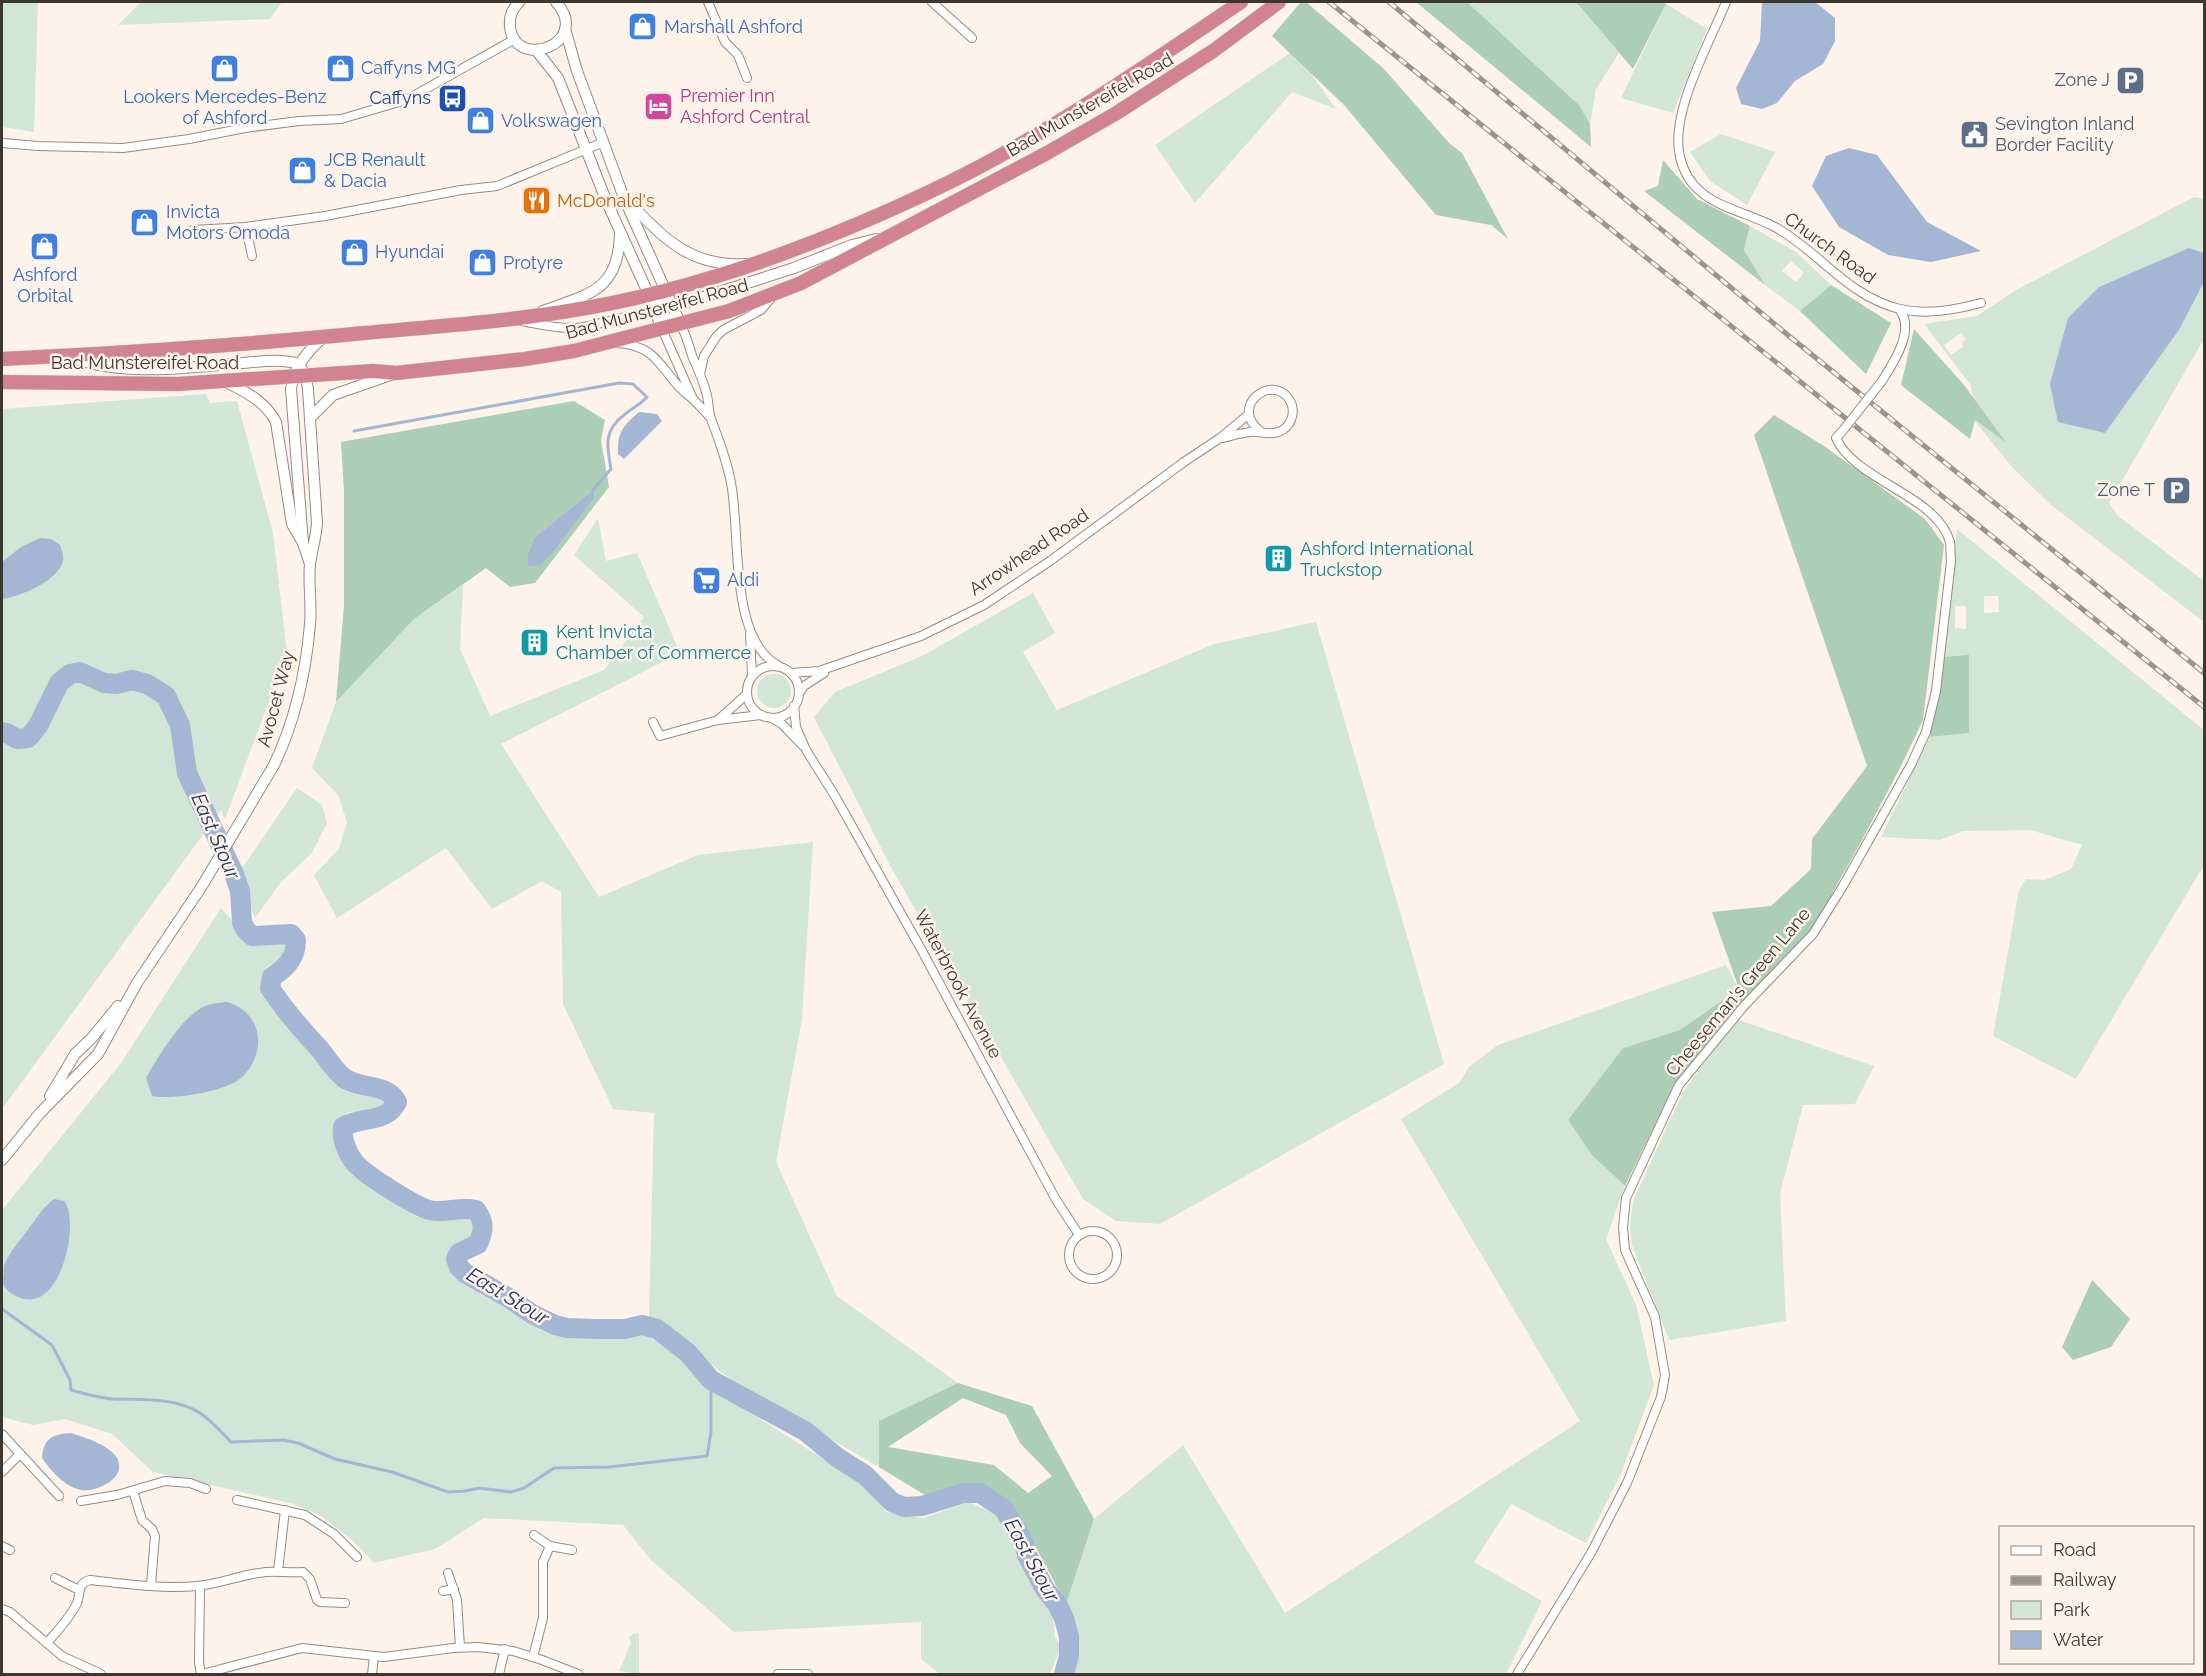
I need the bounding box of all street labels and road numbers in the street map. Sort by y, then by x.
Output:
street label: Bad Munstereifel Road [1003,48,1177,161]
street label: Church Road [1781,207,1880,288]
street label: Bad Munstereifel Road [563,274,751,343]
street label: Bad Munstereifel Road [51,352,239,373]
street label: Arrowhead Road [965,504,1092,599]
street label: Avocet Way [253,648,299,749]
street label: Cheeseman's Green Lane [1661,903,1814,1080]
street label: Waterbrook Avenue [910,906,1007,1062]

